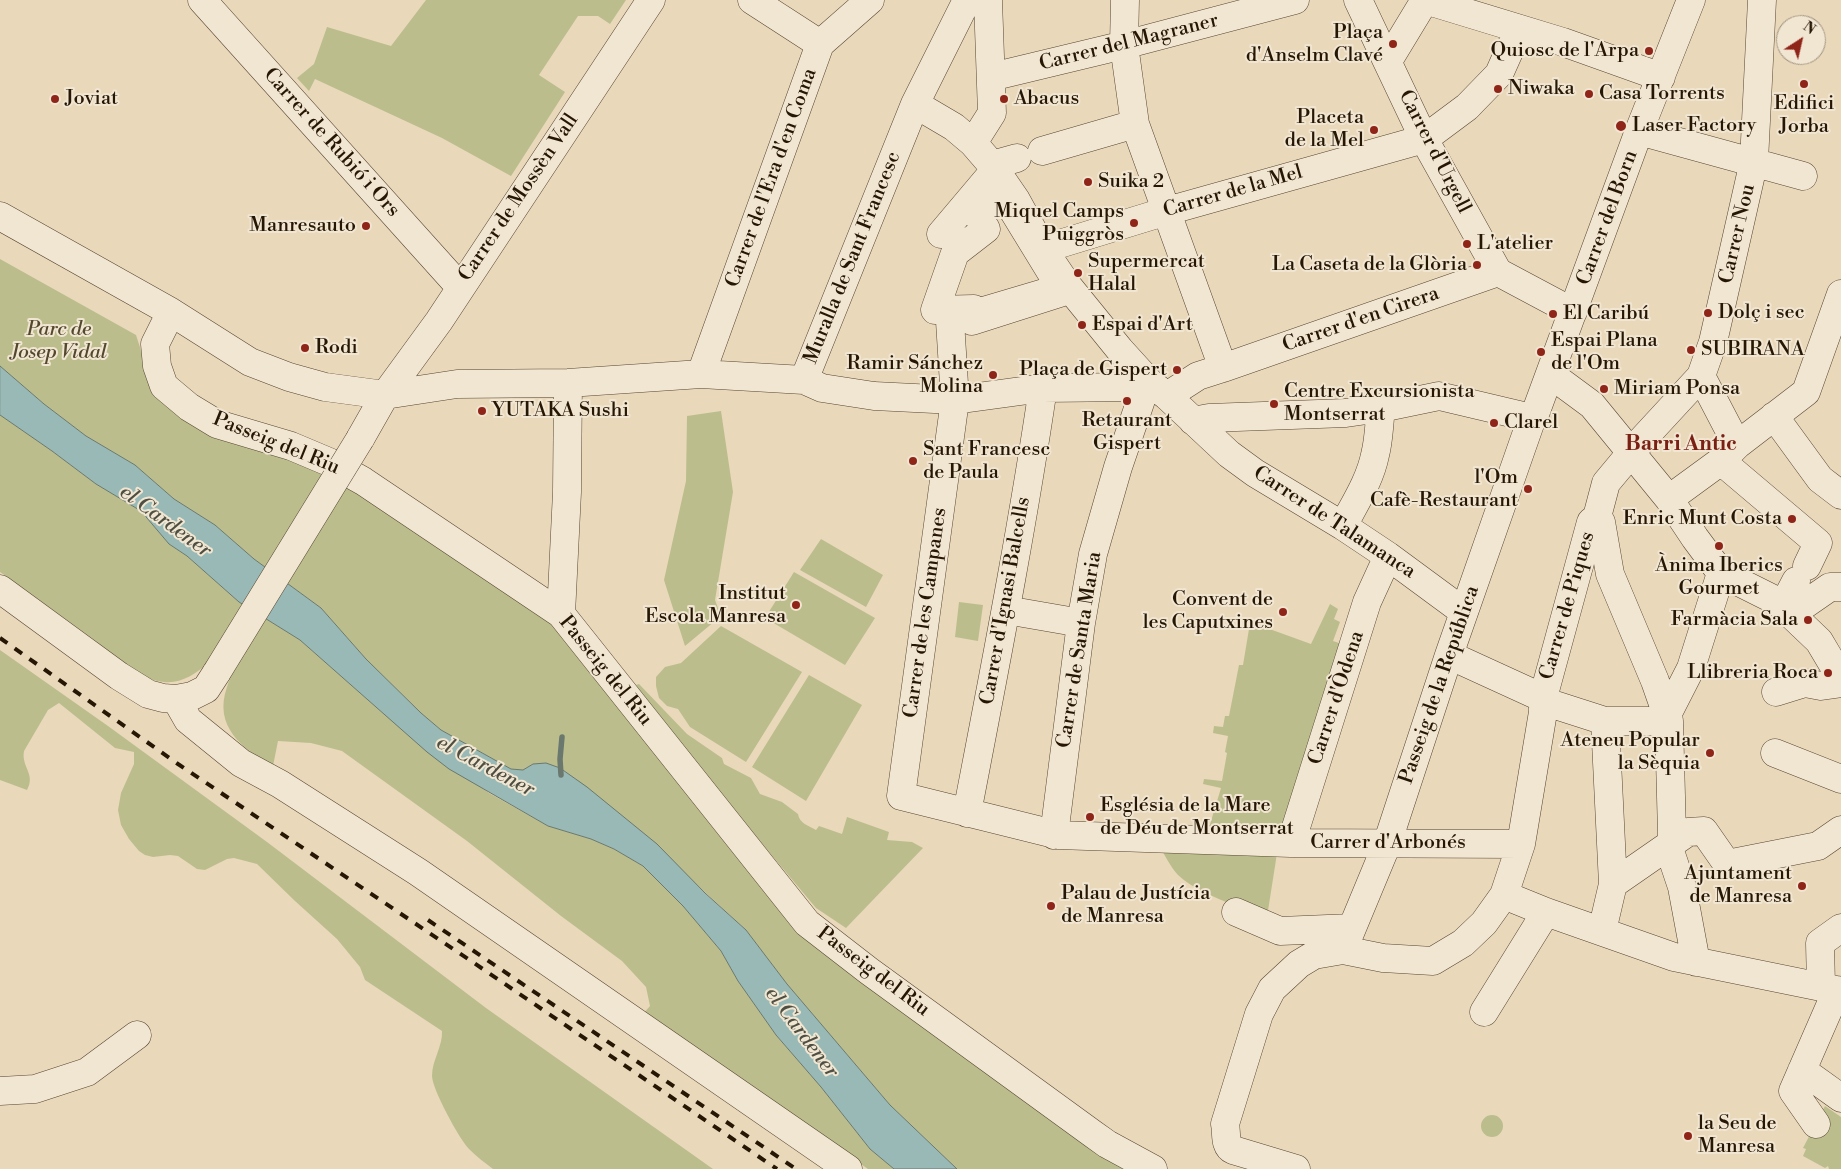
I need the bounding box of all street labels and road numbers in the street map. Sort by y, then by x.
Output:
street label: Carrer del Magraner [1037,9,1221,77]
street label: Carrer de Rubió i Ors [258,64,404,222]
street label: Carrer de l'Era d'en Coma [721,65,823,291]
street label: Carrer d'Urgell [1393,86,1475,218]
street label: Carrer de Mossèn Vall [454,110,584,286]
street label: Carrer del Born [1572,147,1644,289]
street label: Muralla de Sant Francesc [799,148,907,368]
street label: Carrer de la Mel [1161,161,1305,223]
street label: Carrer Nou [1715,182,1761,286]
street label: Carrer d'en Cirera [1280,282,1442,358]
street label: Passeig del Riu [209,408,343,480]
street label: Carrer de Talamanca [1248,462,1420,584]
street label: Carrer d'Ignasi Balcells [976,495,1036,707]
street label: Carrer de les Campanes [899,506,953,720]
street label: Carrer de Piques [1535,529,1601,683]
street label: Carrer de Santa Maria [1053,550,1107,750]
street label: Passeig de la República [1395,583,1485,787]
street label: Passeig del Riu [553,611,657,731]
street label: Carrer d'Òdena [1304,628,1370,768]
street label: Carrer d'Arbonés [1310,831,1466,855]
street label: Passeig del Riu [812,922,934,1022]

